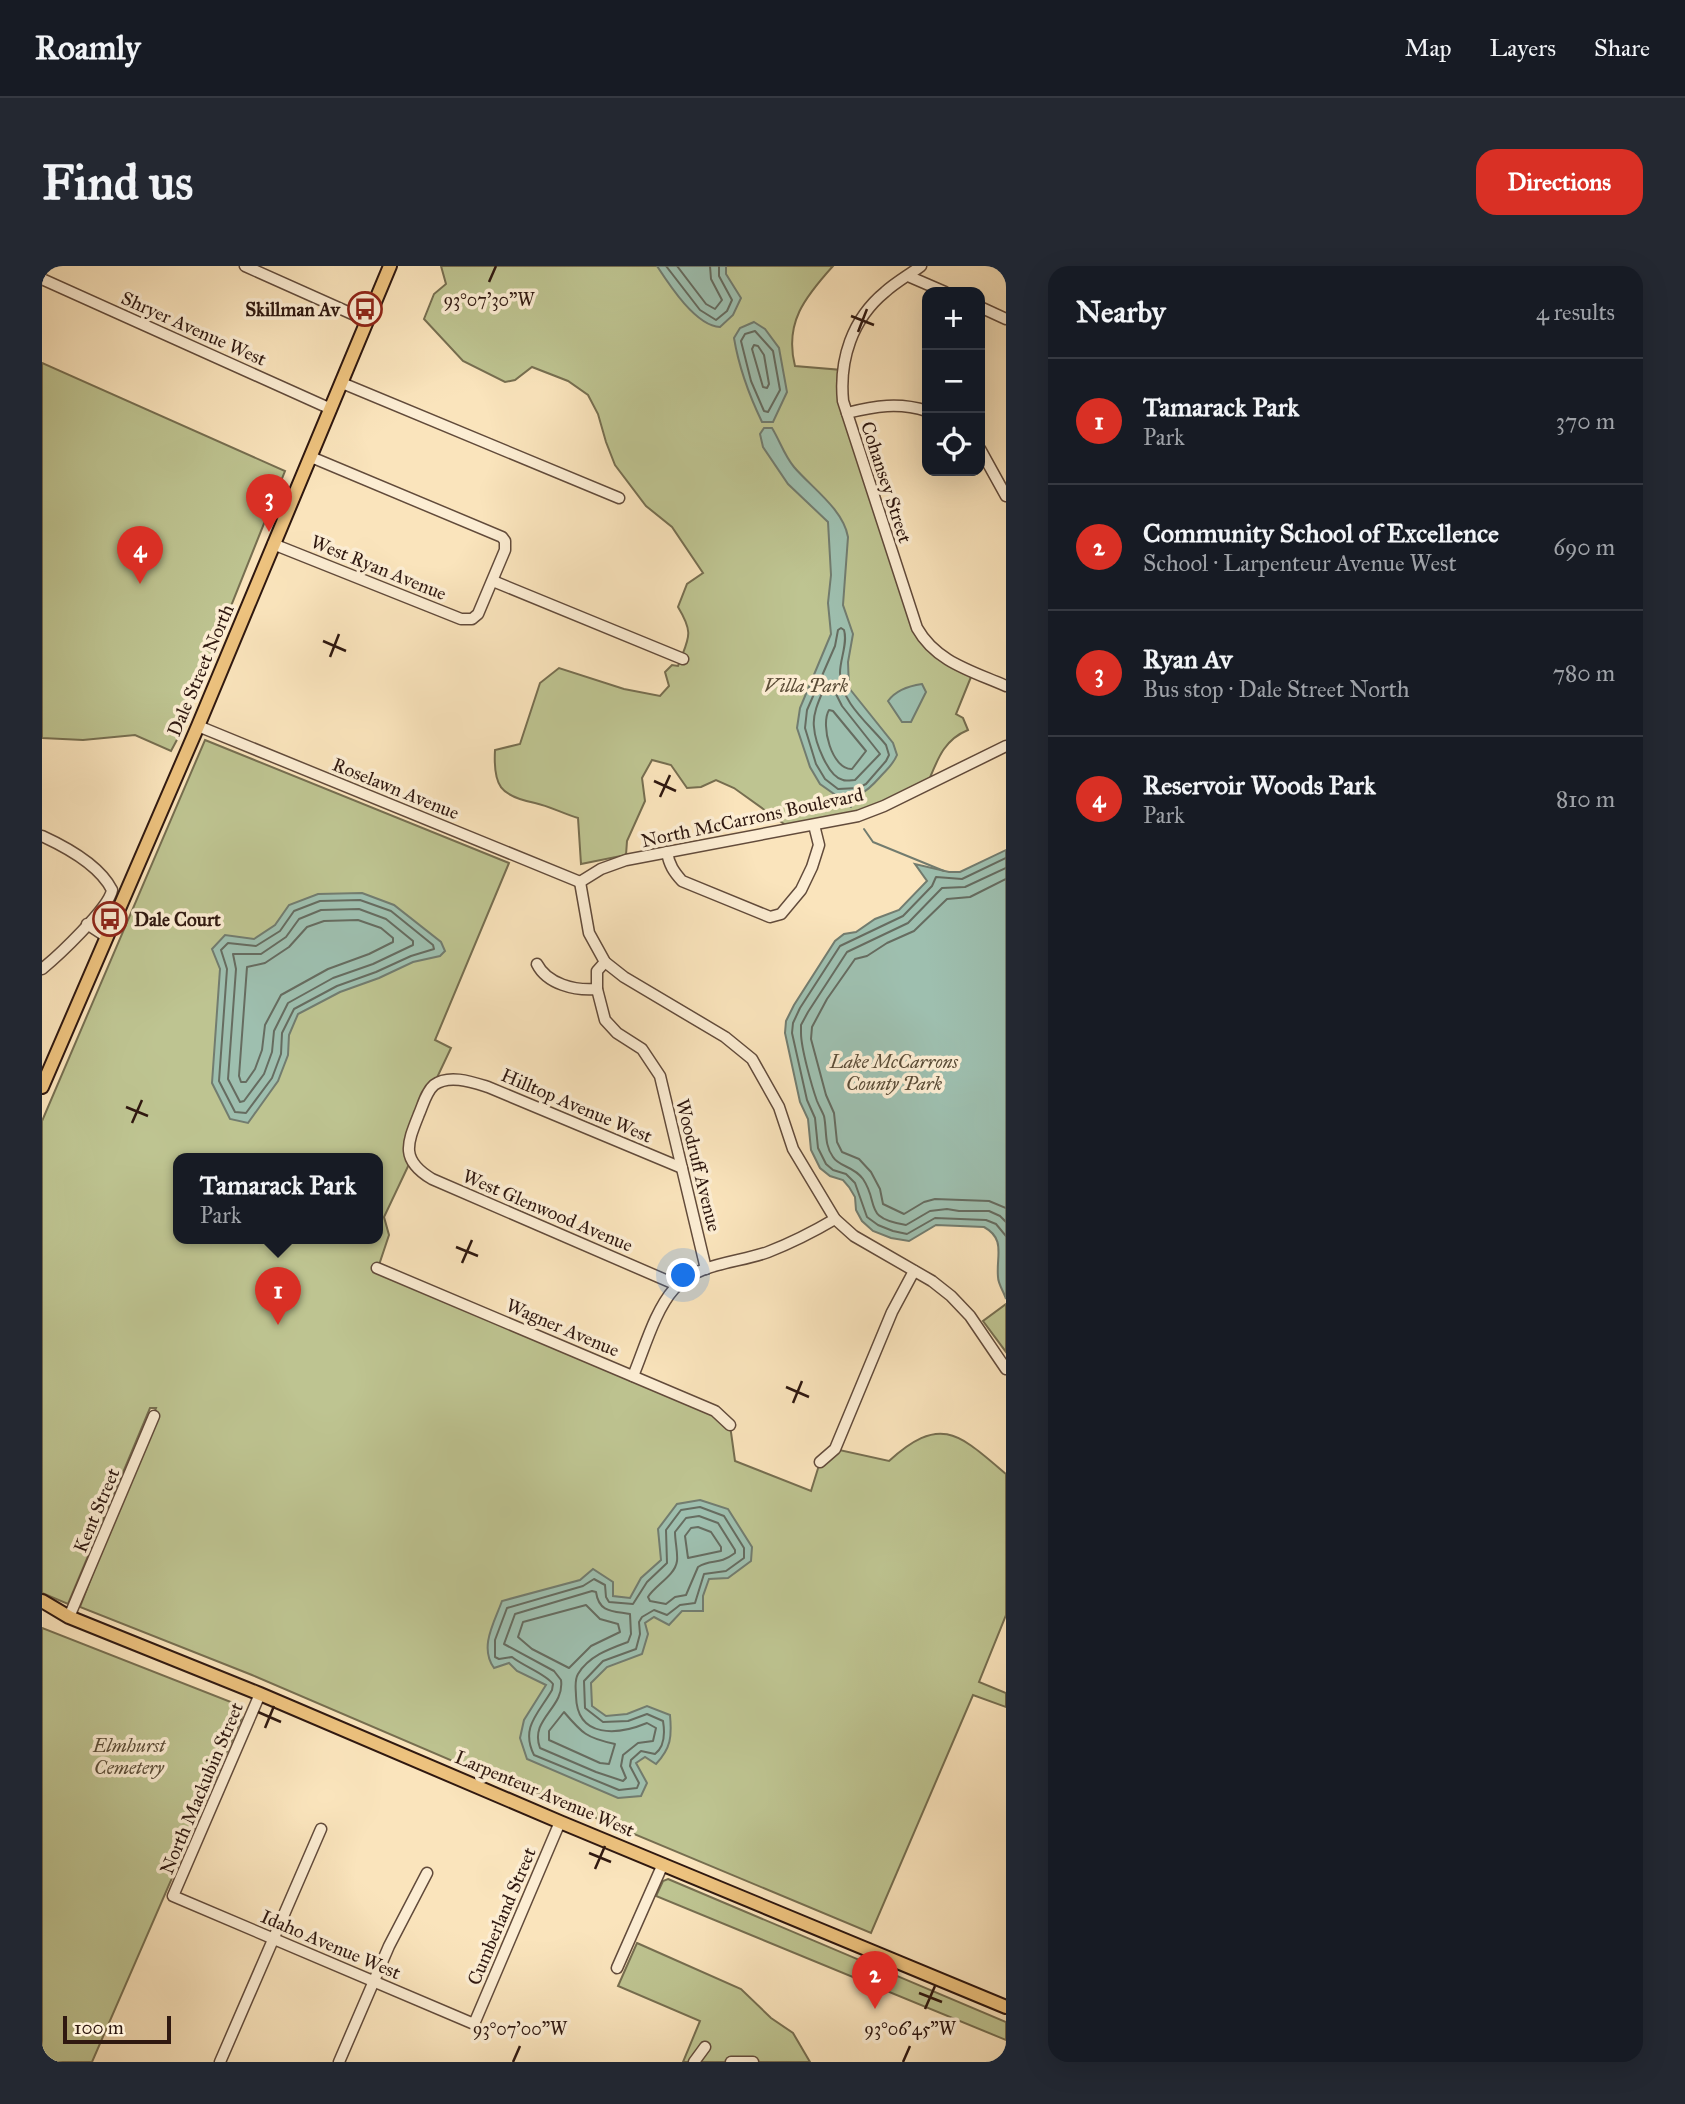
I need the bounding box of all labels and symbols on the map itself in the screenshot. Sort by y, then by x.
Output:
street label: Shryer Avenue West [118,286,270,371]
text: 93°07'30"W [443,289,535,311]
bus stop icon: Skillman Av [346,290,384,328]
place label: Skillman Av [245,298,341,321]
street label: Cohansey Street [856,418,917,546]
pin: 3 [246,474,292,532]
pin: 4 [117,526,163,584]
street label: West Ryan Avenue [308,530,450,605]
street label: Dale Street North [162,600,239,740]
park label: Villa Park [764,674,849,697]
street label: Roselawn Avenue [329,753,463,824]
street label: North McCarrons Boulevard [639,783,866,852]
bus stop icon: Dale Court [91,900,129,938]
place label: Dale Court [134,908,221,931]
park label: Lake McCarrons County Park [829,1050,959,1095]
street label: Hilltop Avenue West [498,1063,656,1148]
street label: Woodruff Avenue [671,1096,726,1234]
street label: West Glenwood Avenue [459,1164,636,1257]
your location [666,1258,700,1292]
pin: 1 [255,1267,301,1325]
street label: Wagner Avenue [502,1293,623,1363]
street label: Kent Street [68,1464,125,1556]
street label: North Mackubin Street [155,1699,248,1878]
park label: Elmhurst Cemetery [92,1734,166,1779]
street label: Larpenteur Avenue West [452,1745,638,1842]
street label: Cumberland Street [462,1844,541,1989]
street label: Idaho Avenue West [257,1905,404,1984]
pin: 2 [852,1951,898,2009]
scale bar [63,2013,172,2045]
text: 93°07'00"W [473,2018,568,2040]
text: 93°06'45"W [864,2018,957,2040]

